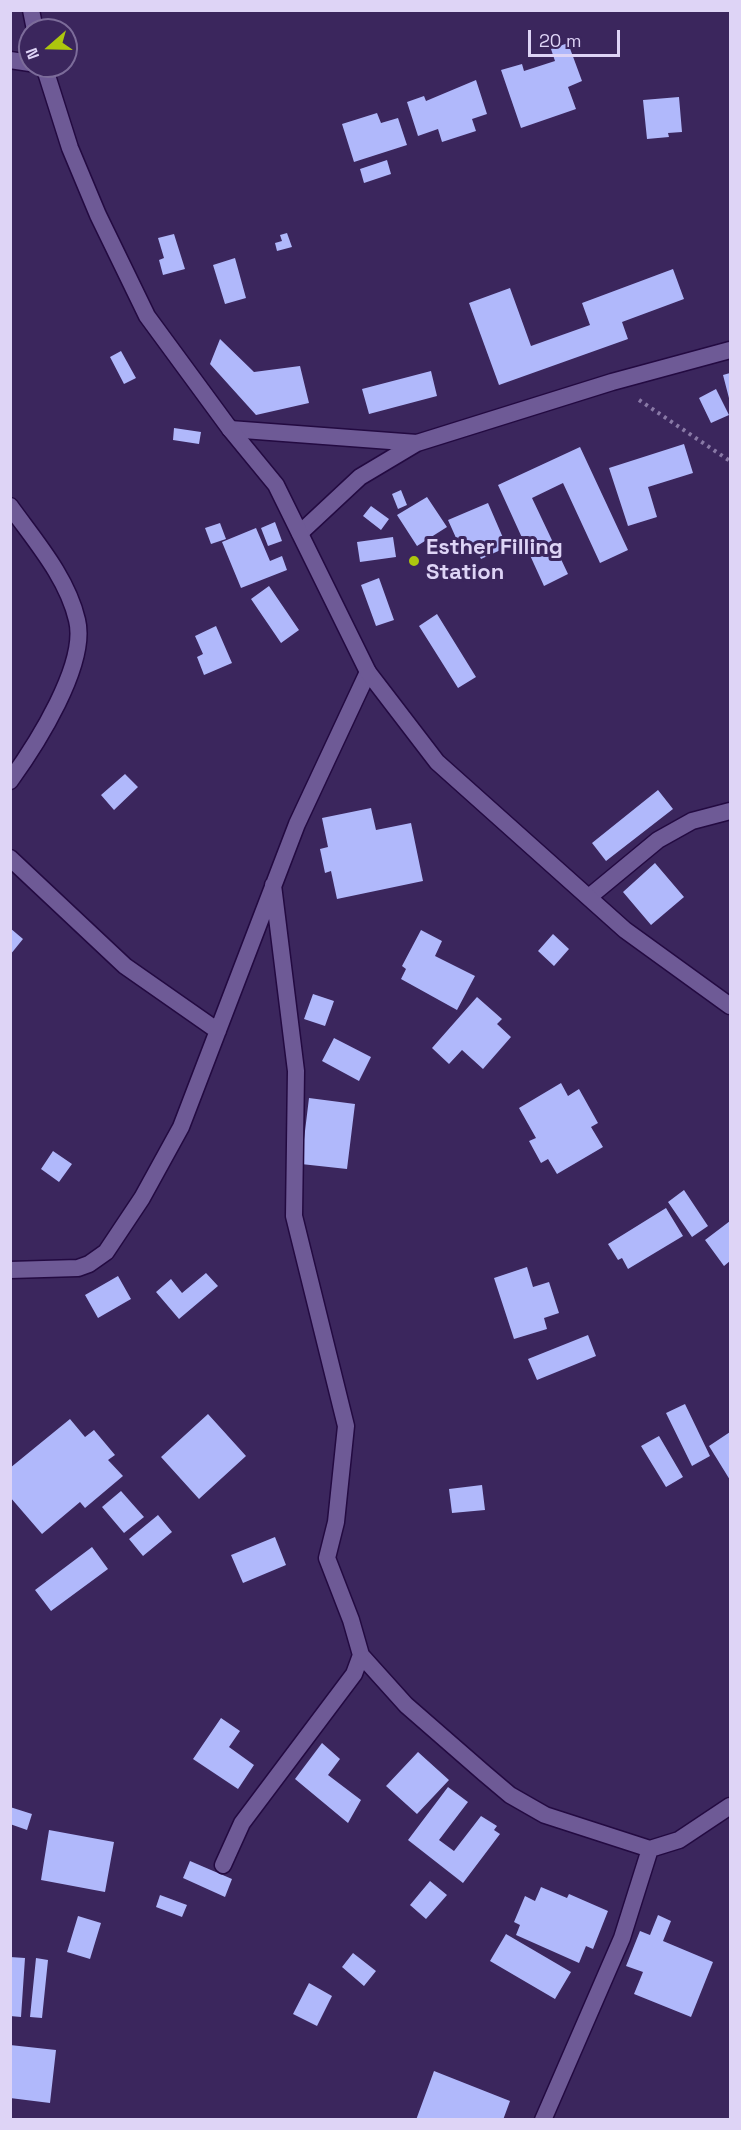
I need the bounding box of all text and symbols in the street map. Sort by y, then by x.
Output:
north arrow [18,18,78,78]
scale bar [531,18,622,56]
text: 20 m [539,29,582,52]
text: N [21,45,44,62]
place label: Esther Filling Station [426,535,563,586]
marker: Esther Filling Station [407,554,421,568]

